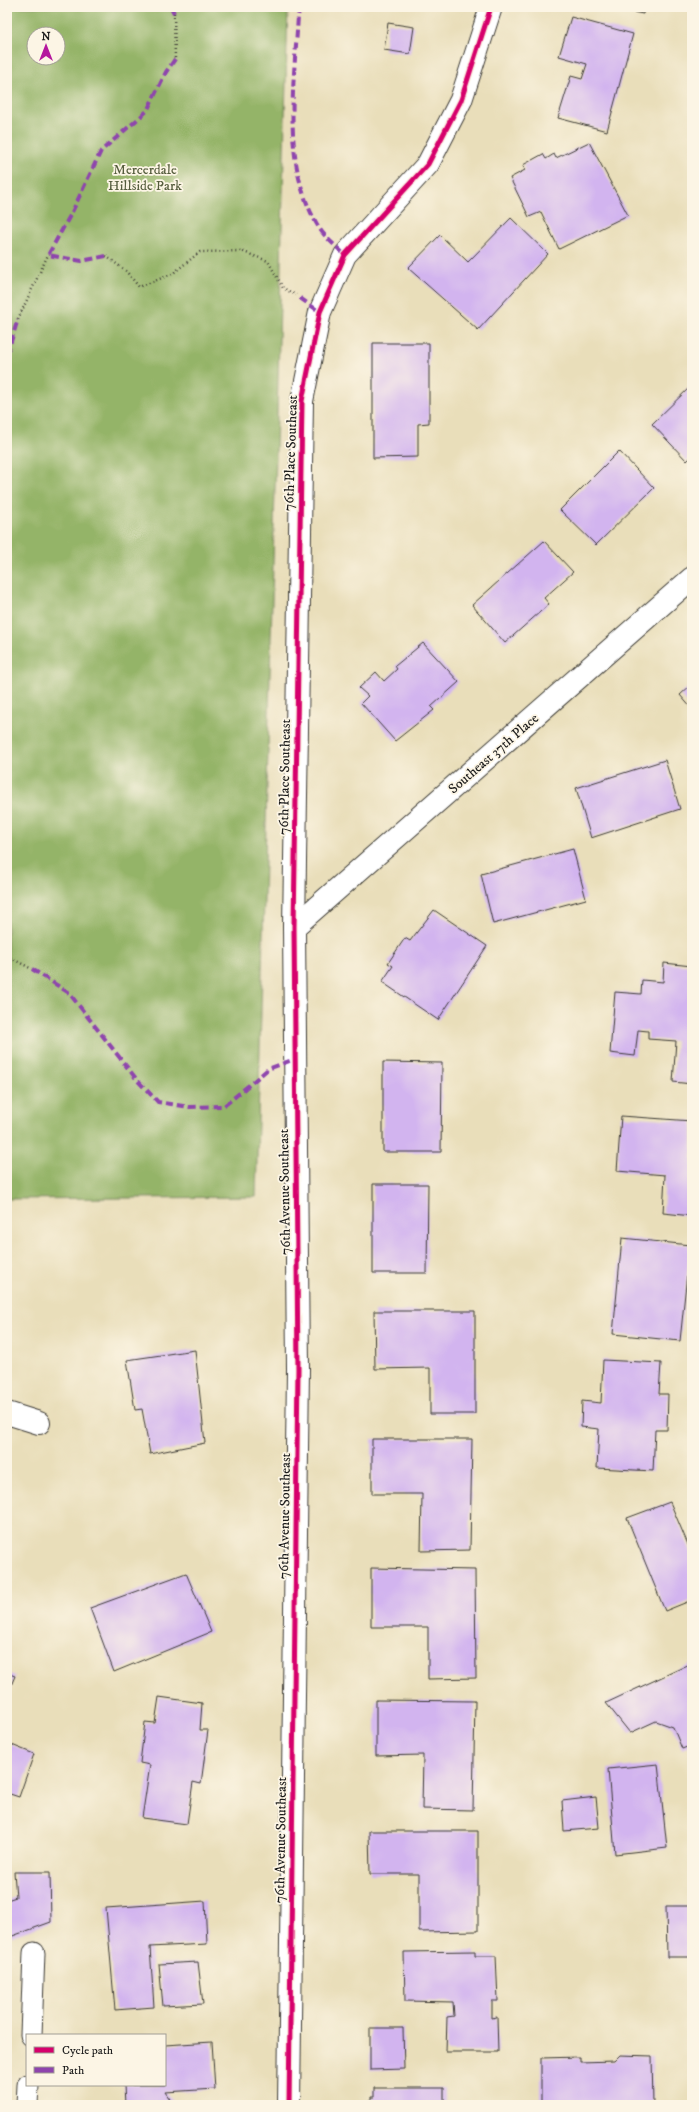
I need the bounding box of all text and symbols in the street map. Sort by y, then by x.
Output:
north arrow [26,26,66,66]
text: N [41,30,51,44]
park label: Mercerdale Hillside Park [108,161,182,195]
street label: 76th Place Southeast [280,394,302,511]
street label: Southeast 37th Place [445,709,543,798]
street label: 76th Place Southeast [275,718,295,835]
street label: 76th Avenue Southeast [275,1128,295,1255]
street label: 76th Avenue Southeast [275,1452,295,1579]
street label: 76th Avenue Southeast [271,1776,291,1903]
legend [26,2034,166,2086]
text: Cycle path [62,2043,114,2058]
text: Path [62,2063,85,2078]

